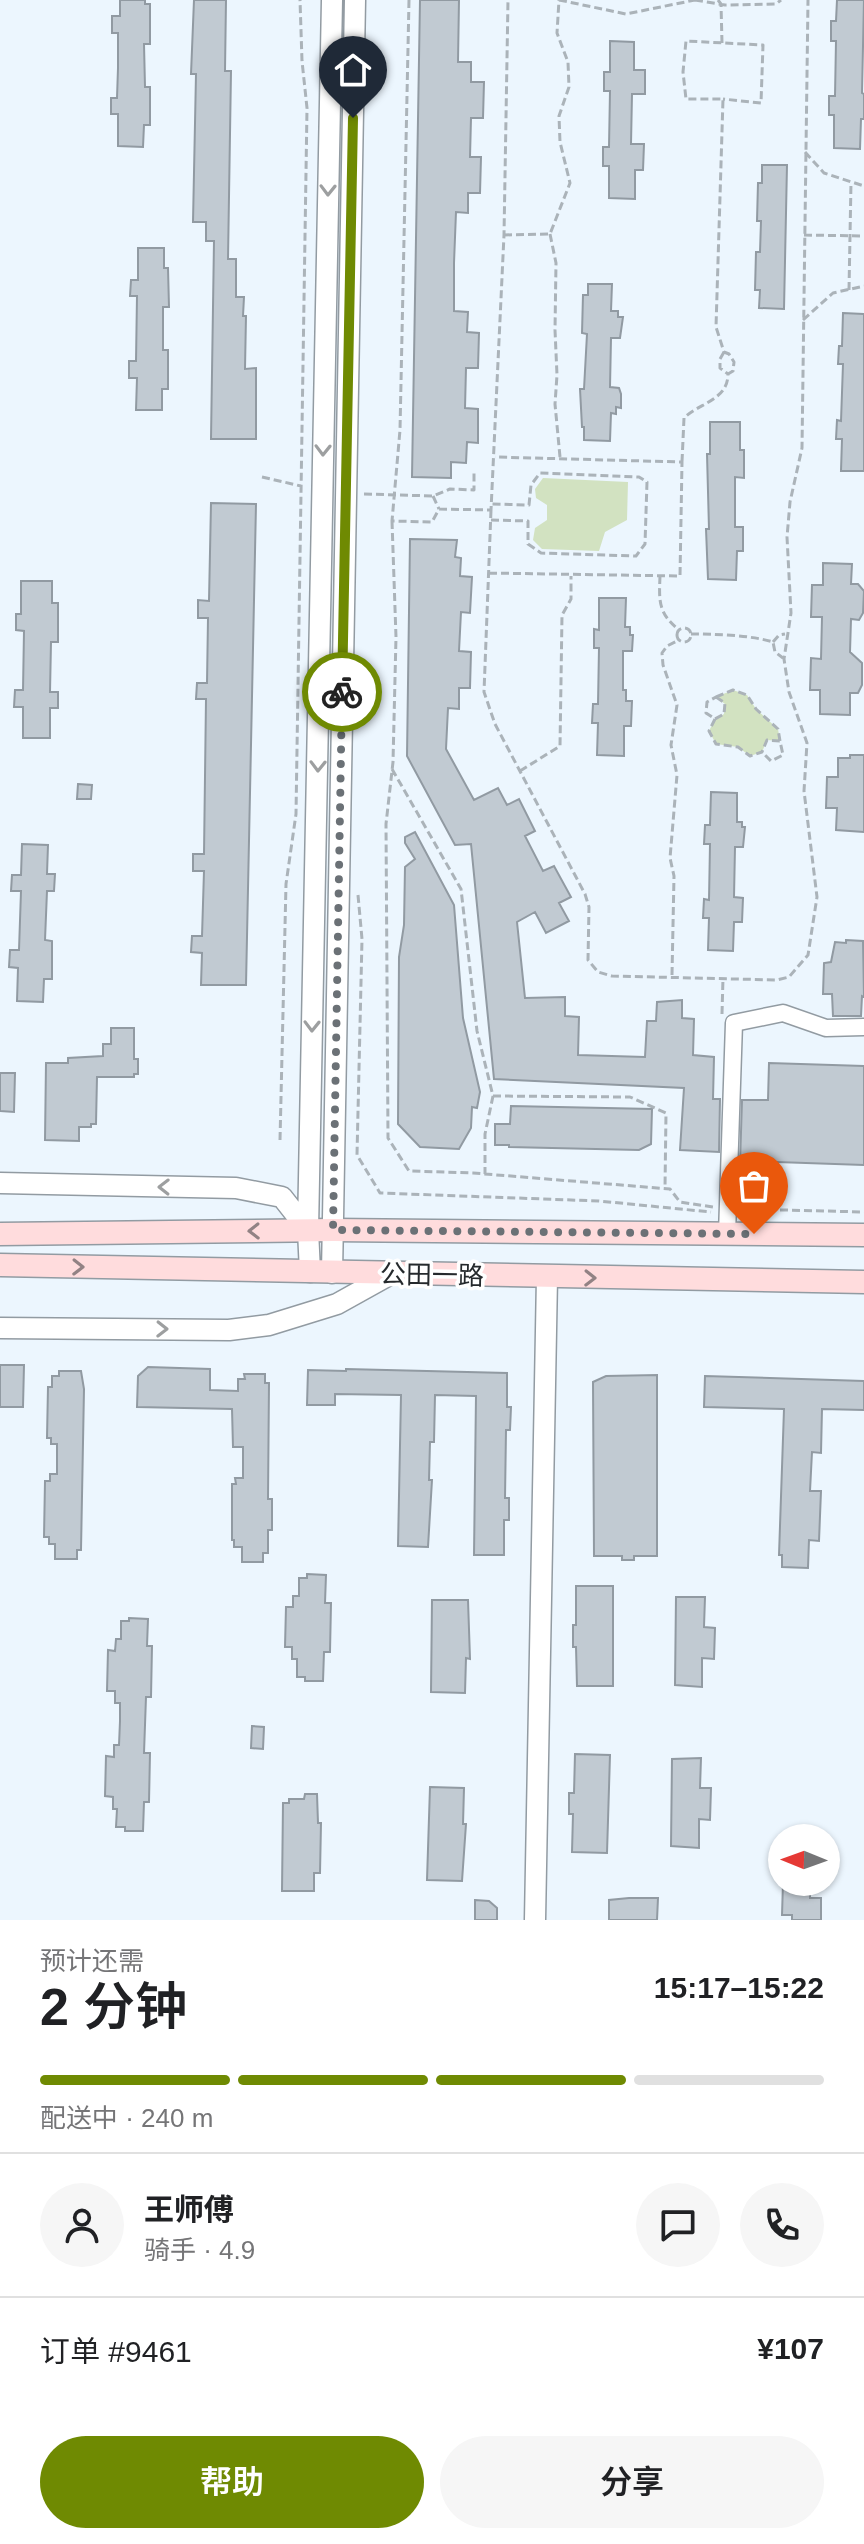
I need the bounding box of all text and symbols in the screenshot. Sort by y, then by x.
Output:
pin [319,36,387,118]
icon: home [331,48,375,92]
one-way arrow [320,184,337,197]
one-way arrow [315,444,332,457]
courier [302,652,382,732]
icon: bike [320,670,364,714]
one-way arrow [309,760,326,773]
one-way arrow [304,1020,321,1033]
pin [720,1152,788,1234]
icon: bag [732,1164,776,1208]
one-way arrow [157,1178,170,1195]
one-way arrow [247,1222,260,1240]
one-way arrow [72,1258,85,1275]
street label: 公田一路 [380,1259,484,1291]
one-way arrow [584,1269,597,1287]
one-way arrow [156,1320,169,1338]
north arrow [768,1824,840,1896]
map controls [768,1824,840,1896]
text: 预计还需 [40,1946,144,1976]
text: 15:17–15:22 [654,1971,824,2004]
text: 2 分钟 [40,1978,187,2036]
text: 配送中 · 240 m [40,2103,213,2133]
button: person [40,2183,124,2267]
button: chat [636,2183,720,2267]
button: phone [740,2183,824,2267]
text: 王师傅 [144,2193,234,2226]
text: 骑手 · 4.9 [144,2235,255,2265]
text: ¥107 [757,2332,824,2365]
text: 订单 #9461 [40,2335,192,2368]
button: 帮助 [40,2436,424,2528]
button: 分享 [440,2436,824,2528]

